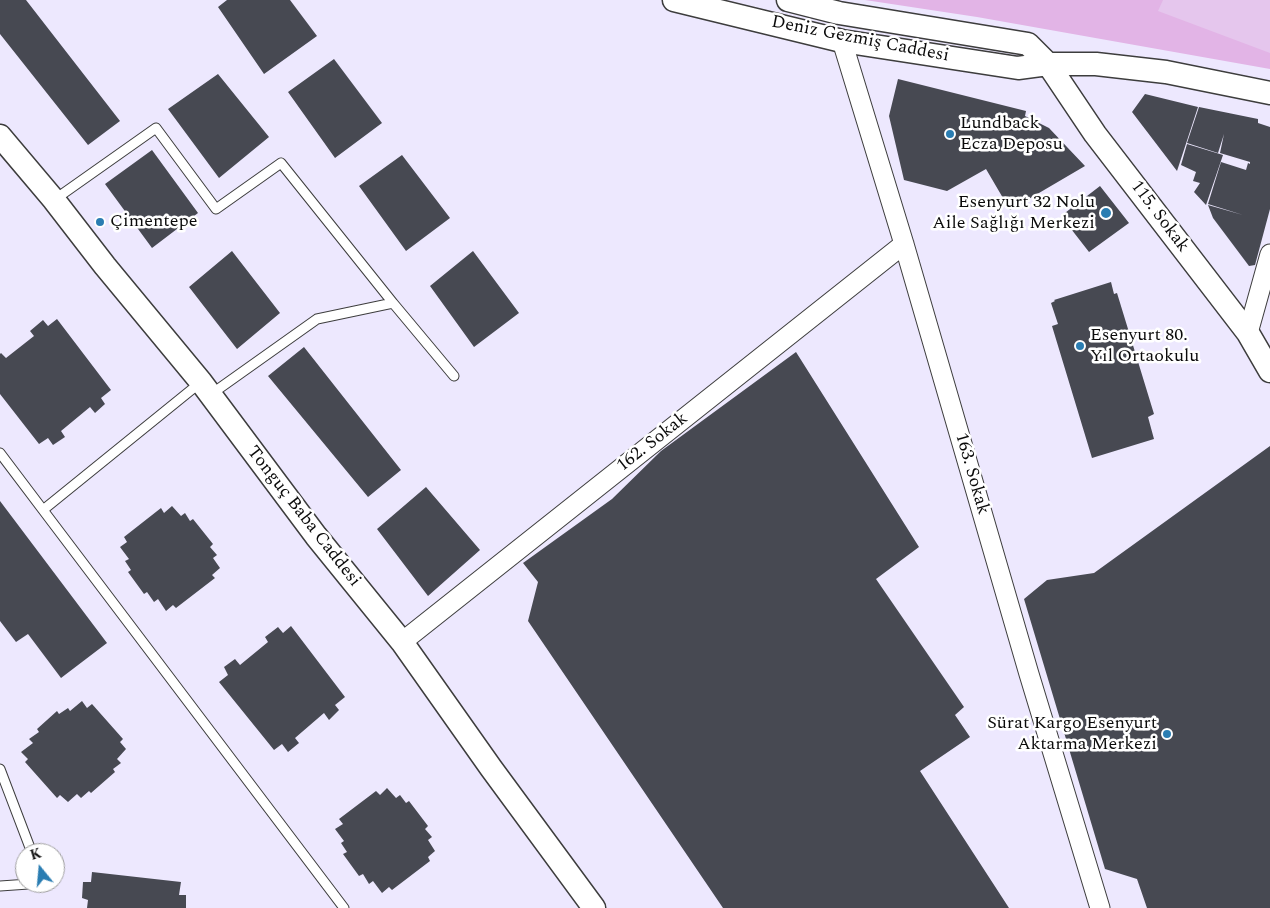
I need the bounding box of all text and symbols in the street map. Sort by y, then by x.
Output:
street label: Deniz Gezmiş Caddesi [769,12,951,68]
place label: Lundback Ecza Deposu [960,113,1063,156]
marker: Lundback Ecza Deposu [944,128,956,140]
street label: 115. Sokak [1125,177,1193,257]
place label: Esenyurt 32 Nolu Aile Sağlığı Merkezi [932,192,1095,234]
marker: Esenyurt 32 Nolu Aile Sağlığı Merkezi [1099,206,1113,220]
place label: Çimentepe [110,211,197,233]
marker: Çimentepe [94,216,106,228]
place label: Esenyurt 80. Yıl Ortaokulu [1090,325,1199,368]
marker: Esenyurt 80. Yıl Ortaokulu [1074,340,1086,352]
street label: 162. Sokak [613,409,693,477]
street label: 163. Sokak [949,431,993,517]
street label: Tonguç Baba Caddesi [241,442,365,592]
place label: Sürat Kargo Esenyurt Aktarma Merkezi [987,713,1157,756]
marker: Sürat Kargo Esenyurt Aktarma Merkezi [1161,728,1173,740]
north arrow [15,843,65,893]
text: K [28,843,44,866]

